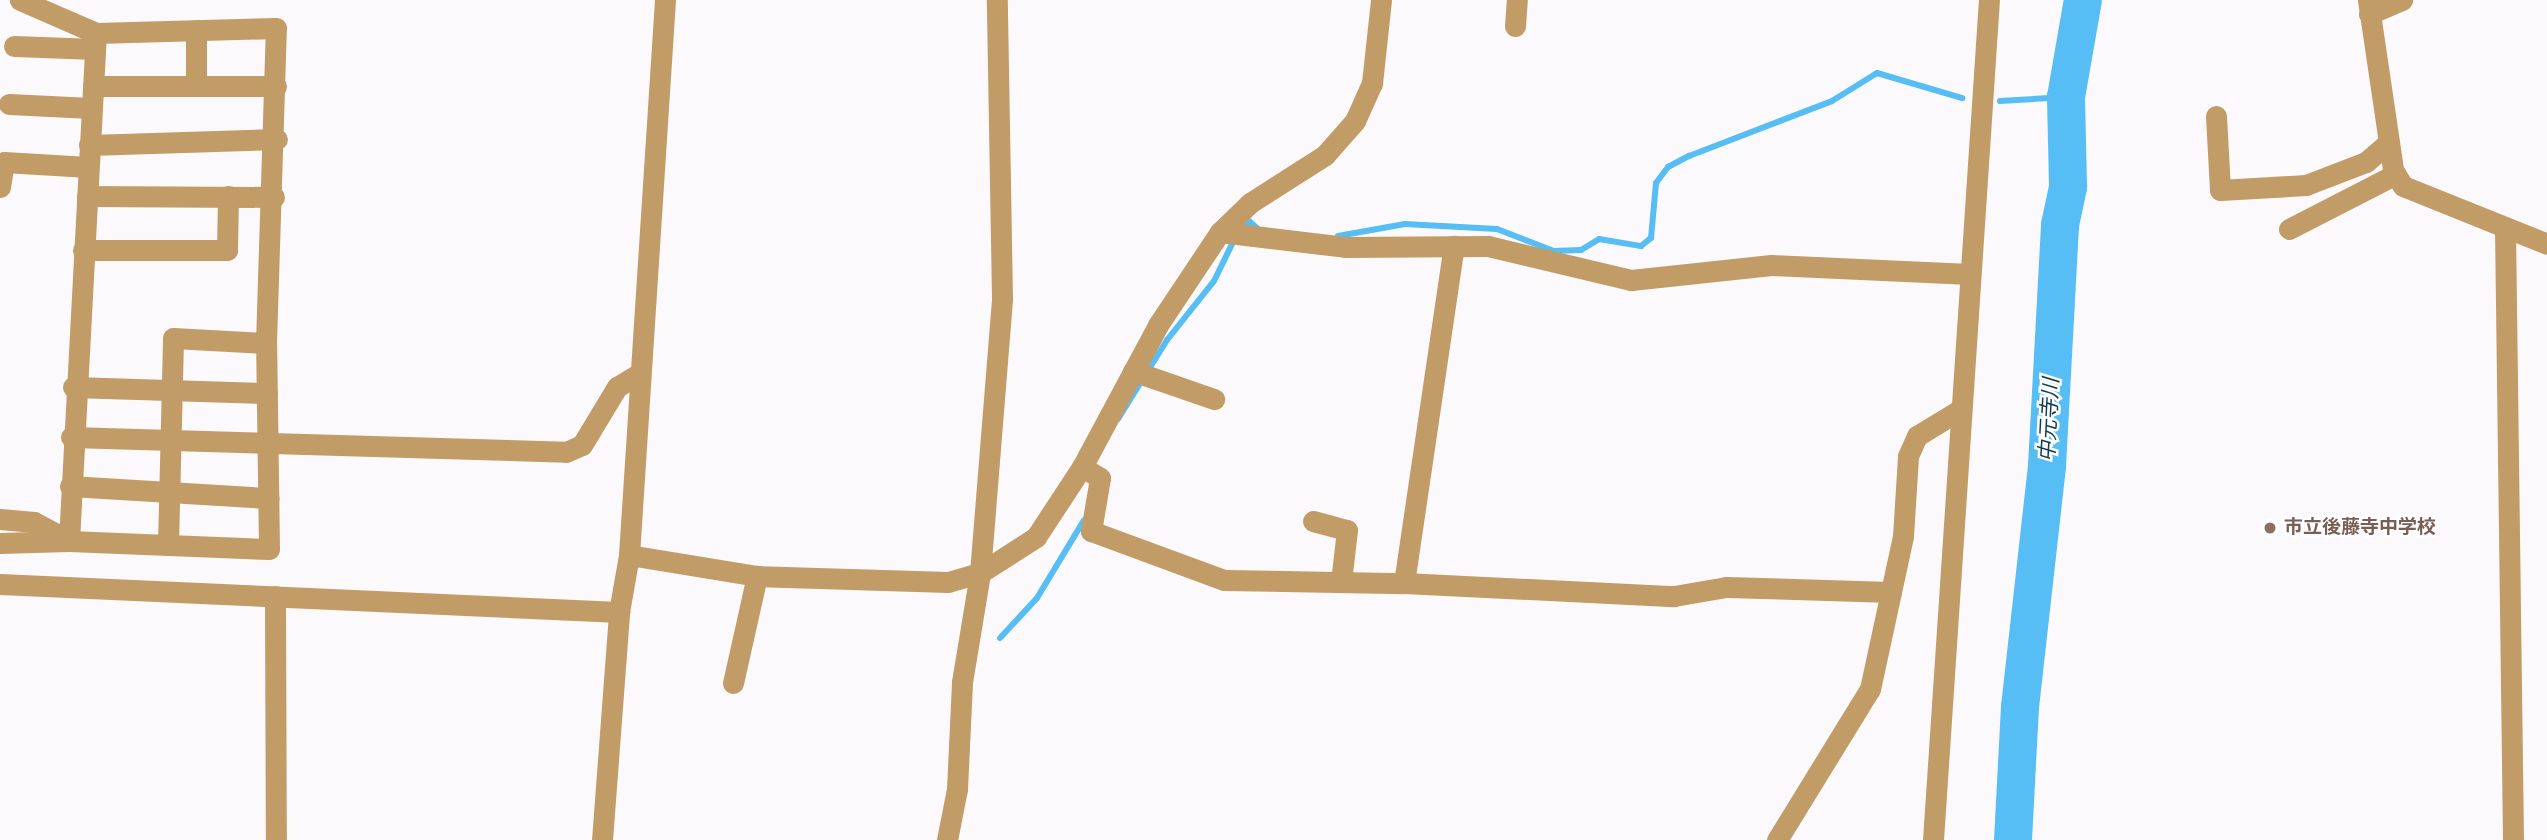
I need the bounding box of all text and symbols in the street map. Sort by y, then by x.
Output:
water label: 中元寺川 [2035,377,2065,463]
place label: 市立後藤寺中学校 [2284,517,2436,539]
marker: 市立後藤寺中学校 [2262,520,2278,536]

